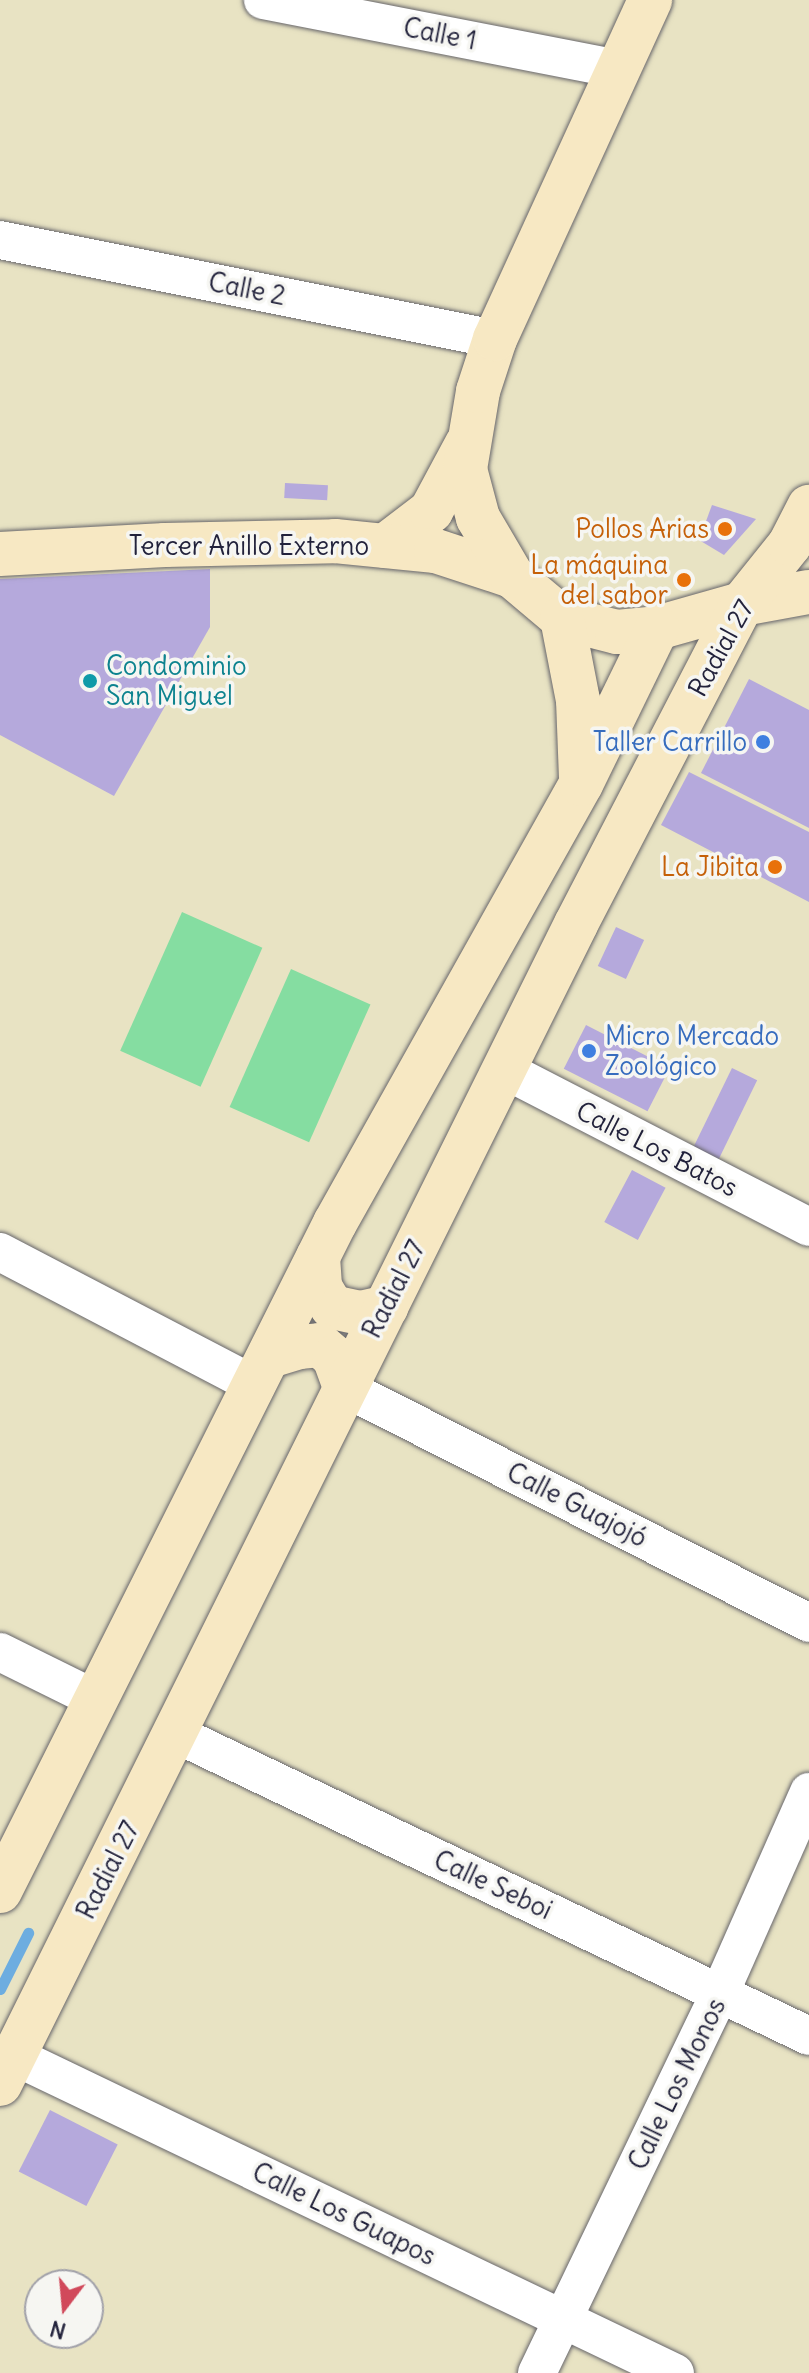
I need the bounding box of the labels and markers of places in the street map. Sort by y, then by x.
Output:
place label: Pollos Arias [575,513,709,545]
marker: Pollos Arias [716,520,734,538]
place label: La máquina del sabor [530,549,668,610]
marker: La máquina del sabor [675,571,693,589]
place label: Condominio San Miguel [106,650,247,712]
marker: Condominio San Miguel [81,672,99,690]
place label: Taller Carrillo [593,726,747,758]
marker: Taller Carrillo [754,733,772,751]
place label: La Jibita [661,851,759,883]
marker: La Jibita [766,858,784,876]
place label: Micro Mercado Zoológico [605,1020,779,1082]
marker: Micro Mercado Zoológico [580,1042,598,1060]

